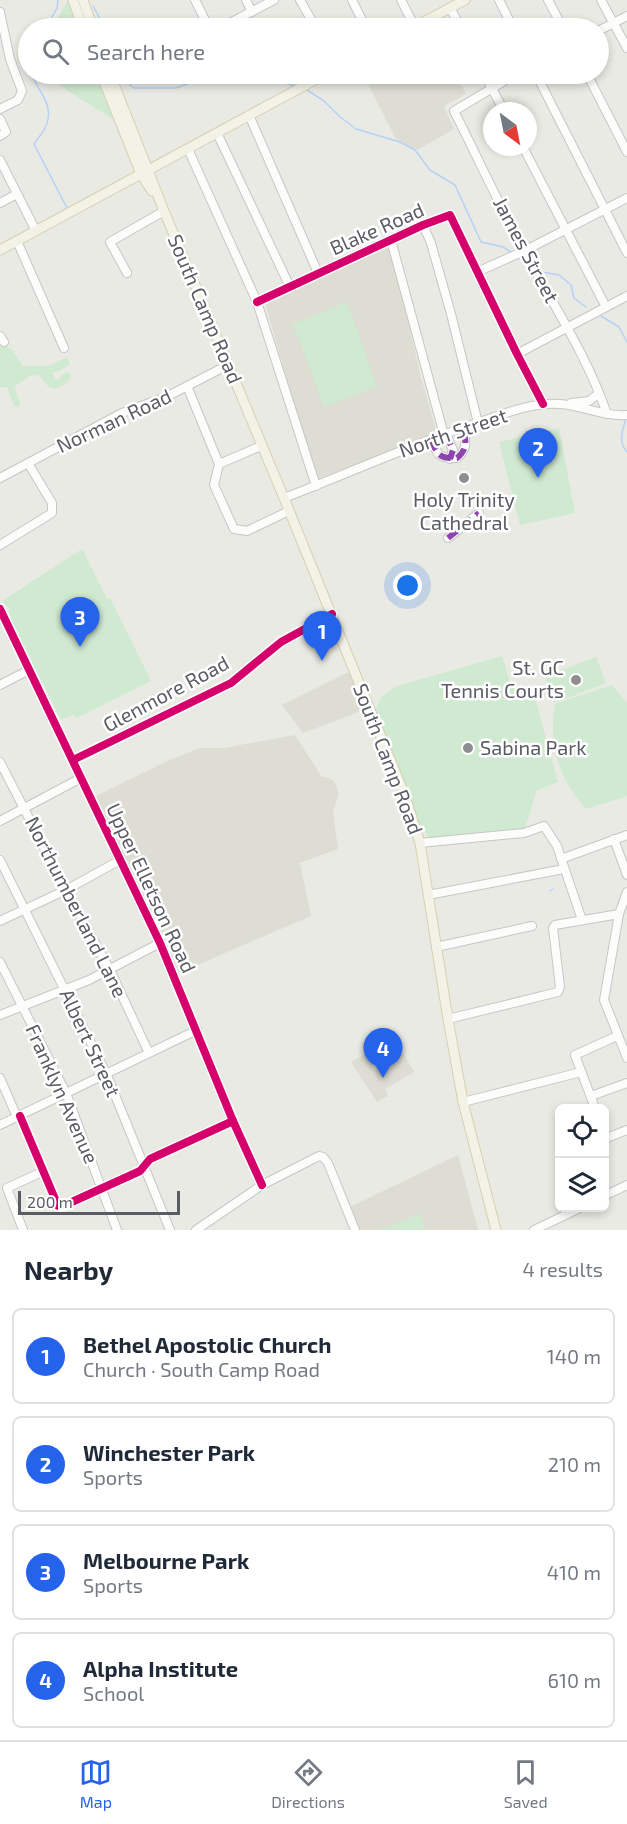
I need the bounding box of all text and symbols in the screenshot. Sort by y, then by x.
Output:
search box [18,18,609,84]
icon: search [39,35,72,68]
text: Search here [87,38,205,64]
north arrow [483,102,537,156]
street label: James Street [489,193,565,307]
street label: Blake Road [326,197,427,259]
street label: South Camp Road [164,230,248,387]
street label: Norman Road [52,383,175,457]
street label: North Street [395,402,510,462]
pin: 2 [518,428,558,478]
marker: Holy Trinity Cathedral [457,471,471,485]
place label: Holy Trinity Cathedral [413,487,515,534]
your location [393,571,422,600]
pin: 3 [60,598,100,647]
pin: 1 [302,612,342,661]
street label: Glenmore Road [99,650,232,736]
place label: St. GC Tennis Courts [441,655,564,702]
marker: St. GC Tennis Courts [569,673,583,687]
street label: South Camp Road [349,680,429,837]
place label: Sabina Park [480,735,587,759]
marker: Sabina Park [461,741,475,755]
street label: Upper Elletson Road [102,799,202,976]
street label: Northumberland Lane [21,812,133,1001]
street label: Albert Street [55,985,126,1101]
street label: Franklyn Avenue [21,1020,104,1167]
pin: 4 [364,1028,403,1078]
map controls [555,1104,609,1212]
button: locate [555,1104,609,1158]
button: layers [555,1158,609,1212]
scale bar [18,1188,180,1216]
text: 200 m [27,1192,73,1211]
text: Nearby [24,1254,113,1285]
text: 4 results [523,1257,603,1281]
text: Bethel Apostolic Church [83,1331,331,1357]
text: 1 [41,1344,50,1368]
text: 140 m [547,1344,601,1368]
text: Church · South Camp Road [83,1357,320,1381]
text: Winchester Park [83,1439,255,1465]
text: 2 [40,1452,51,1476]
text: 210 m [548,1452,601,1476]
text: Sports [83,1465,143,1489]
text: Melbourne Park [83,1547,249,1573]
text: 3 [40,1560,51,1584]
text: 410 m [547,1560,601,1584]
text: Sports [83,1573,143,1597]
text: Alpha Institute [83,1655,238,1681]
text: 4 [39,1668,52,1692]
text: 610 m [548,1668,601,1692]
text: School [83,1681,144,1705]
tab: Map [79,1756,112,1811]
tab: Directions [271,1756,345,1811]
tab: Saved [504,1756,548,1811]

